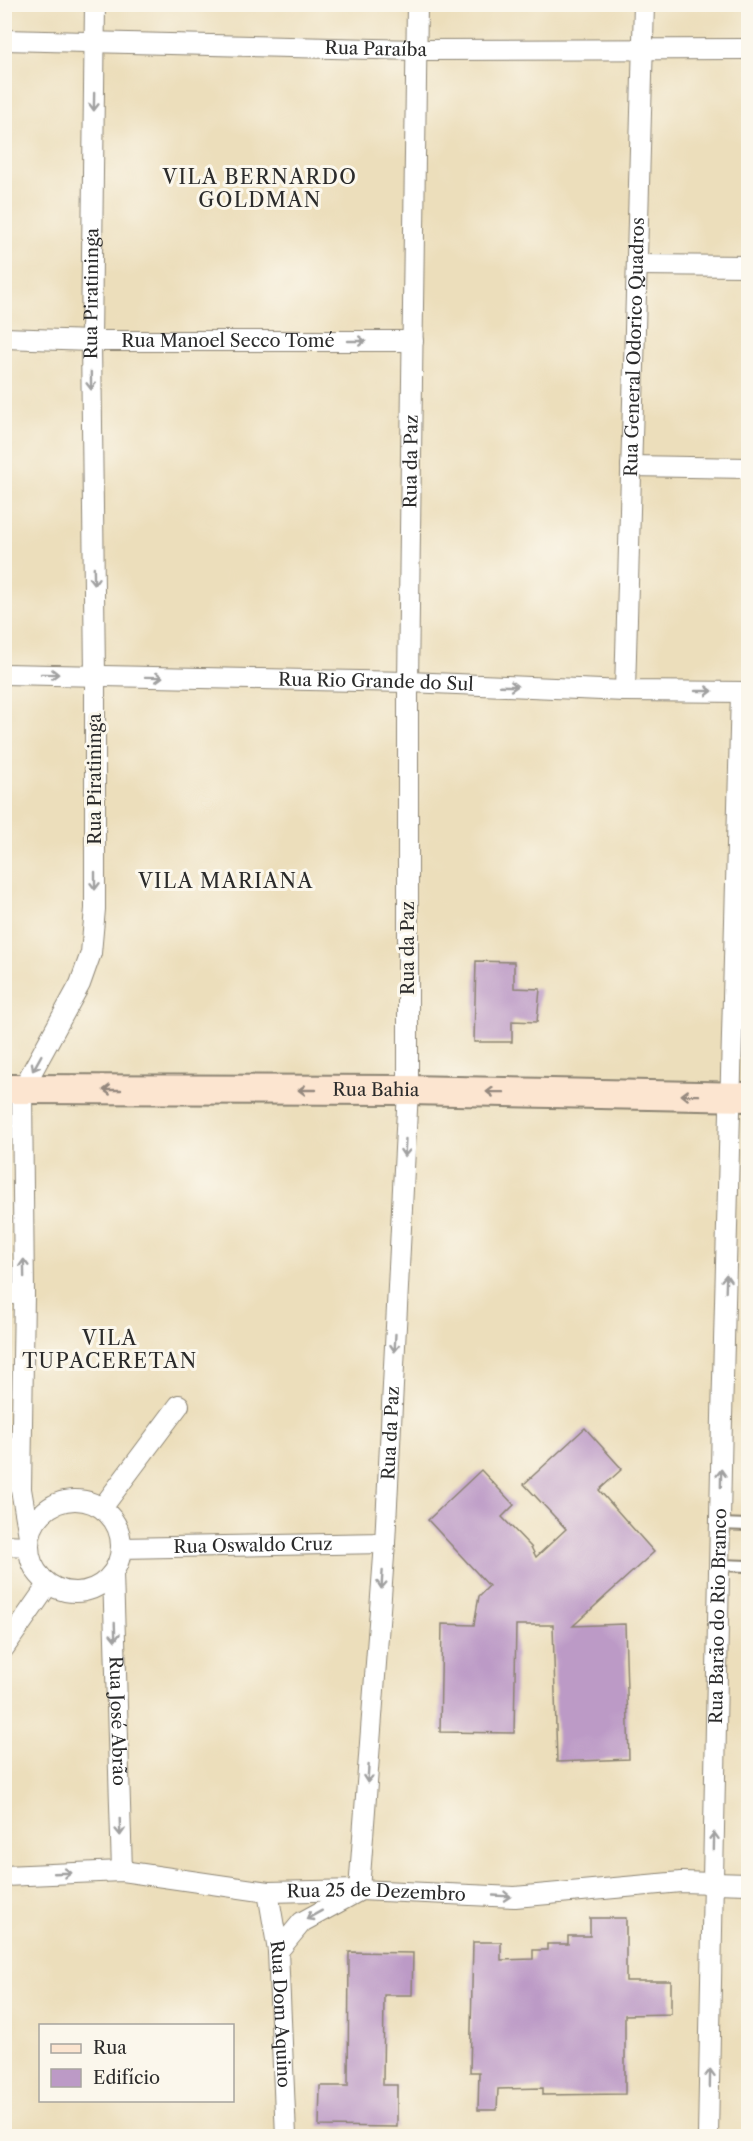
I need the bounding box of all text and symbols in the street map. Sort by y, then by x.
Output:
street label: Rua Paraíba [324,37,428,61]
one-way arrow [88,92,100,112]
district label: VILA BERNARDO GOLDMAN [162,165,357,212]
street label: Rua General Odorico Quadros [620,217,649,477]
street label: Rua Piratininga [80,227,103,360]
street label: Rua Manoel Secco Tomé [121,330,335,352]
one-way arrow [346,335,366,347]
one-way arrow [85,371,97,391]
street label: Rua da Paz [399,415,423,509]
one-way arrow [88,566,100,586]
street label: Rua Rio Grande do Sul [278,668,474,696]
one-way arrow [39,669,59,680]
one-way arrow [143,671,163,682]
one-way arrow [498,681,518,692]
one-way arrow [693,685,713,697]
street label: Rua Piratininga [84,713,106,845]
district label: VILA MARIANA [137,869,314,893]
one-way arrow [89,870,101,890]
street label: Rua da Paz [397,901,419,995]
one-way arrow [31,1054,43,1071]
street label: Rua Bahia [333,1079,420,1101]
one-way arrow [103,1084,123,1096]
one-way arrow [298,1084,318,1096]
one-way arrow [486,1086,506,1097]
one-way arrow [681,1090,701,1101]
one-way arrow [399,1138,410,1158]
one-way arrow [18,1259,29,1279]
one-way arrow [720,1274,731,1294]
district label: VILA TUPACERETAN [22,1326,198,1373]
one-way arrow [390,1333,401,1352]
street label: Rua da Paz [377,1386,404,1481]
one-way arrow [715,1469,727,1489]
street label: Rua Barão do Rio Branco [705,1508,731,1724]
street label: Rua Oswaldo Cruz [173,1533,333,1558]
one-way arrow [377,1569,388,1589]
one-way arrow [109,1621,120,1641]
street label: Rua José Abrão [105,1656,130,1786]
one-way arrow [362,1764,373,1784]
one-way arrow [115,1816,126,1836]
one-way arrow [709,1832,720,1852]
one-way arrow [52,1868,72,1879]
street label: Rua 25 de Dezembro [286,1879,466,1906]
one-way arrow [491,1891,511,1902]
one-way arrow [306,1910,323,1922]
street label: Rua Dom Aquino [265,1939,295,2088]
legend [39,2024,234,2102]
text: Rua [93,2037,127,2059]
text: Edifício [93,2067,160,2089]
one-way arrow [704,2069,715,2089]

